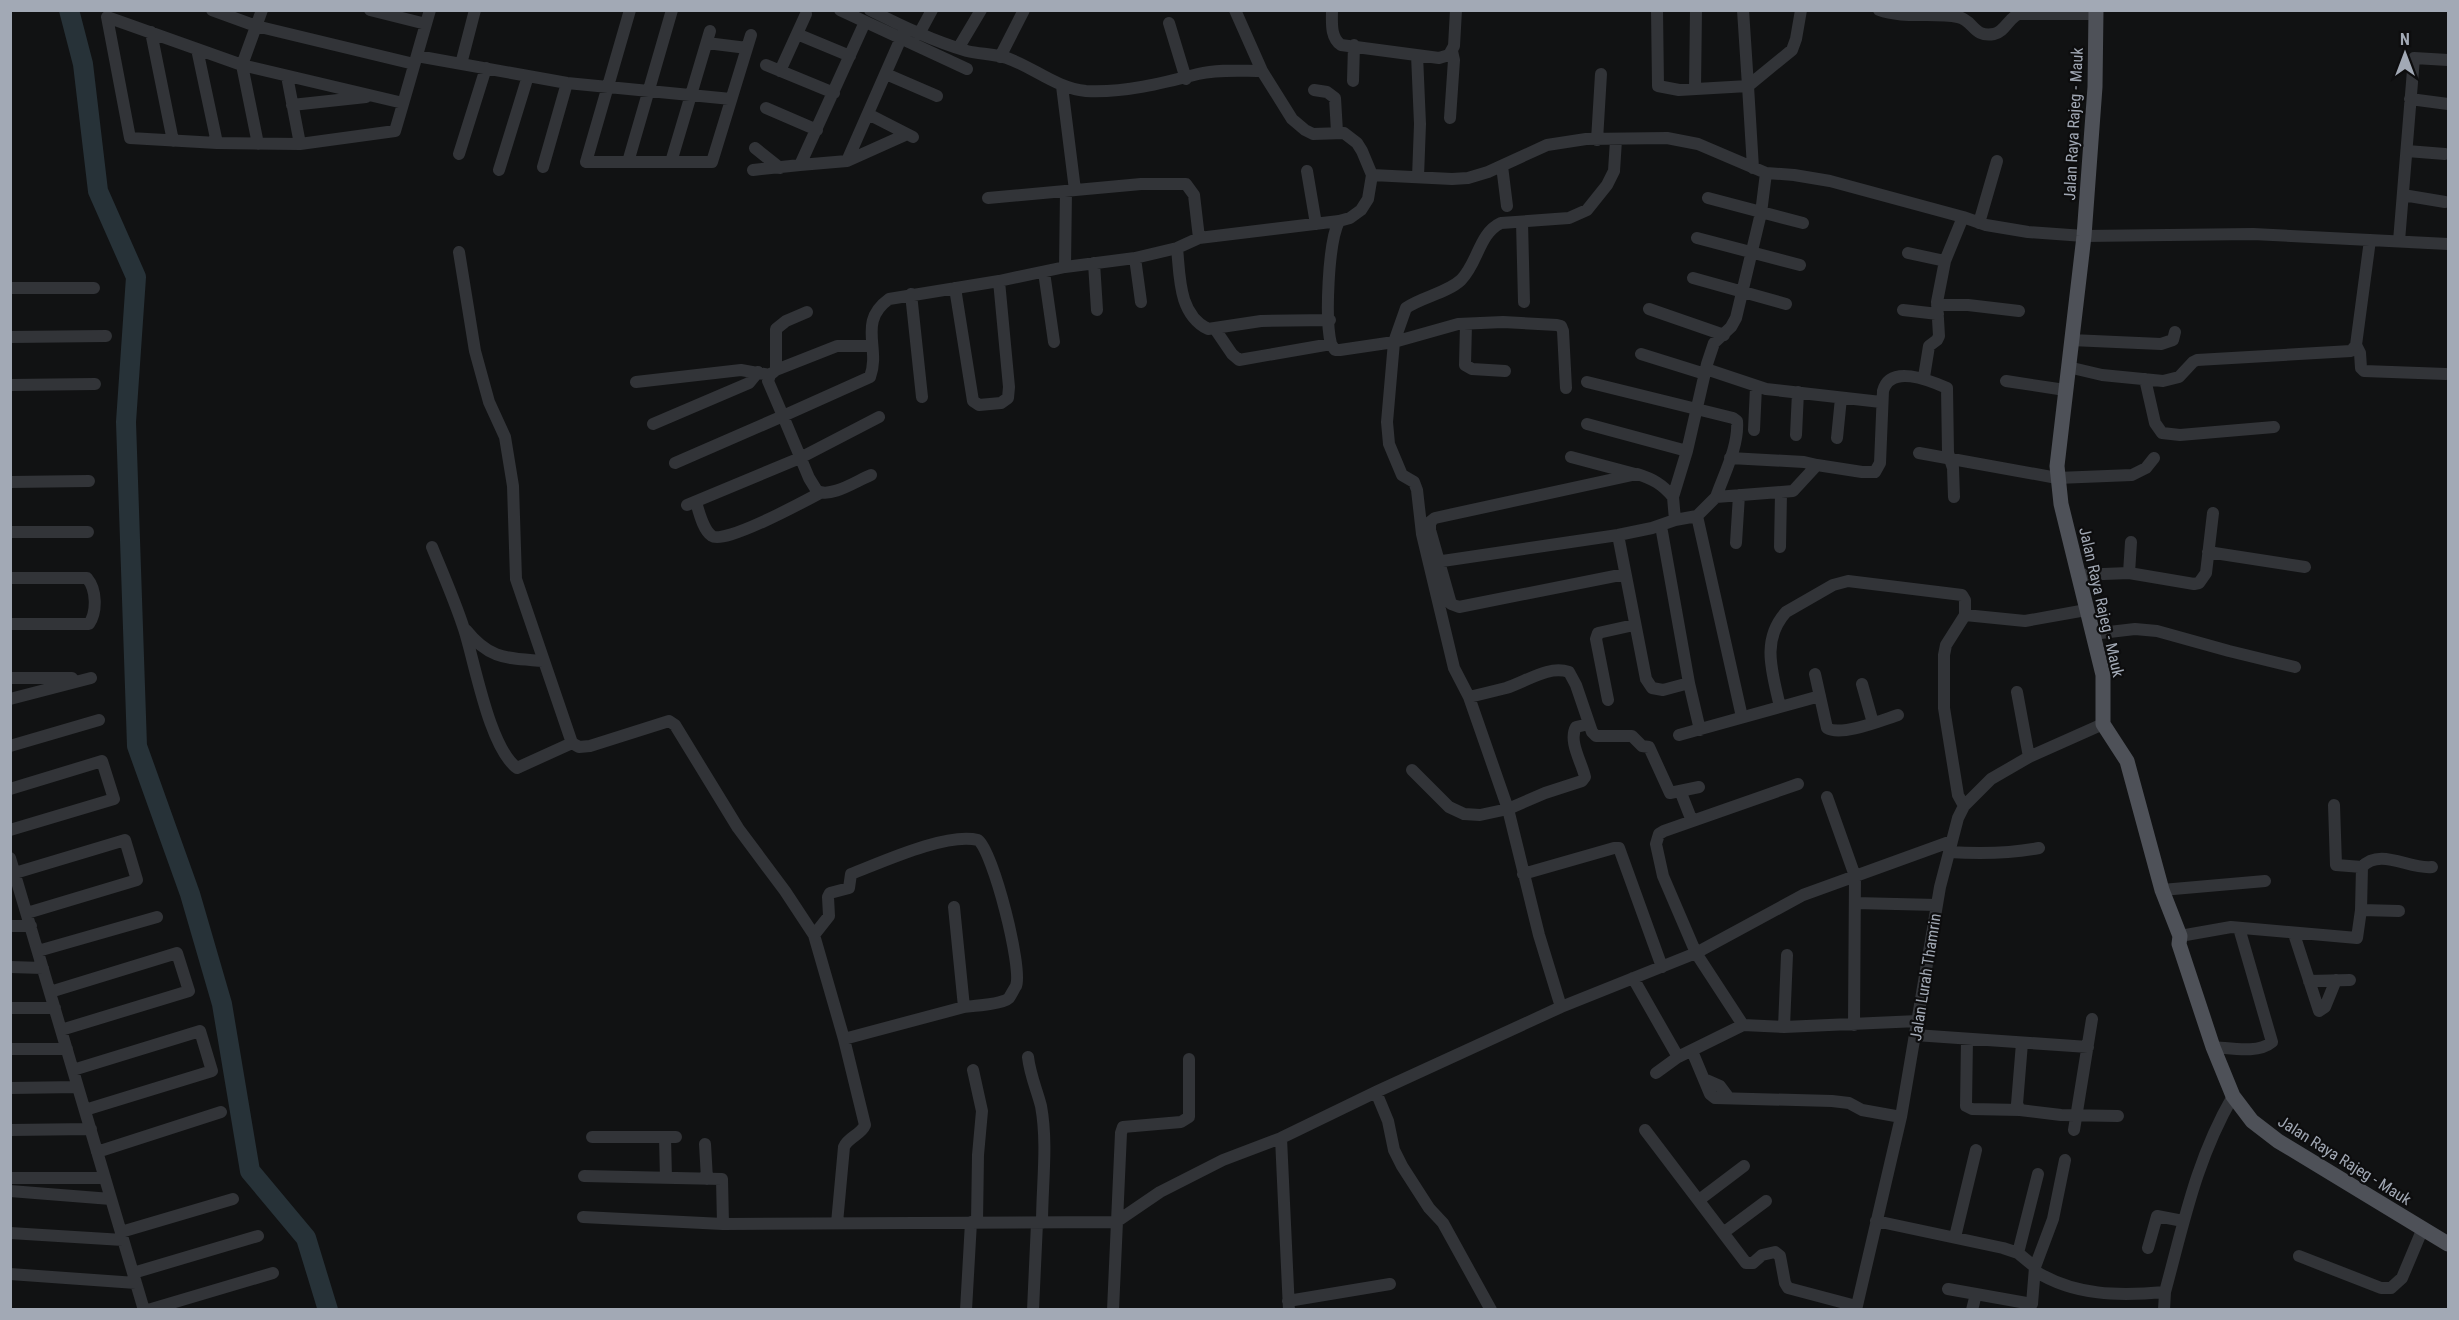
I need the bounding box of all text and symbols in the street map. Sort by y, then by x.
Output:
north arrow [2375,24,2435,84]
text: N [2400,30,2410,49]
street label: Jalan Raya Rajeg - Mauk [2060,46,2087,201]
street label: Jalan Raya Rajeg - Mauk [2075,525,2128,680]
street label: Jalan Lurah Thamrin [1906,912,1945,1042]
street label: Jalan Raya Rajeg - Mauk [2275,1112,2415,1209]

